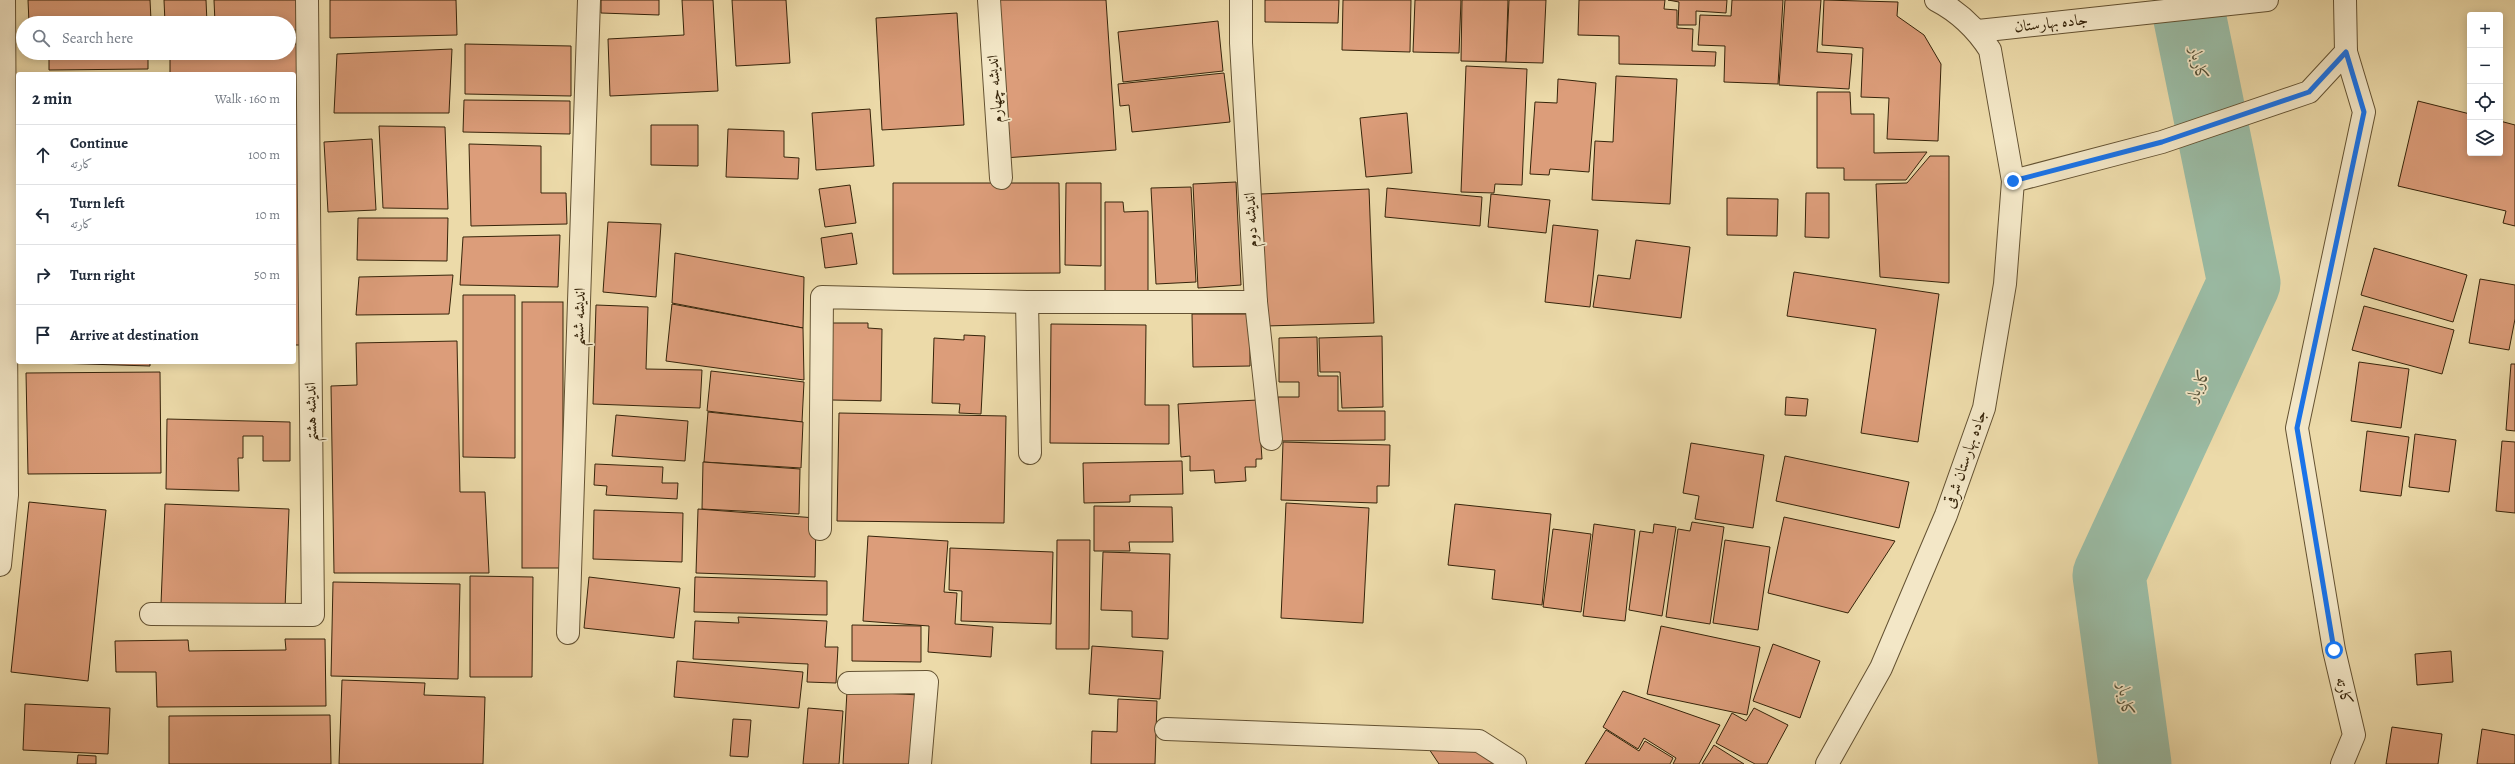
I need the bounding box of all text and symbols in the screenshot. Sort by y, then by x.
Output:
street label: جاده بهارستان [2013,8,2089,38]
map controls [2467,12,2503,156]
button: + [2467,12,2503,48]
search box [16,16,296,60]
icon: search [30,27,52,49]
text: Search here [62,28,133,48]
water label: کاربار [2184,43,2214,84]
button: − [2467,48,2503,84]
street label: اندیشه چهارم [982,54,1011,124]
button: locate [2467,84,2503,120]
text: 2 min [32,87,72,110]
text: Walk · 160 m [215,90,280,107]
button: layers [2467,120,2503,156]
text: Continue [70,133,128,153]
icon: ahead [32,144,54,166]
text: 100 m [248,146,280,163]
text: کارته [70,155,93,172]
route end [2004,172,2022,190]
street label: اندیشه دوم [1239,192,1266,248]
text: Turn left [70,193,125,213]
icon: left [32,204,54,226]
text: 10 m [255,206,280,223]
text: کارته [70,215,93,232]
icon: right [32,264,54,286]
text: Turn right [70,265,135,285]
text: 50 m [254,266,280,283]
street label: اندیشه ششم [567,287,596,347]
icon: arrive [32,324,54,346]
text: Arrive at destination [70,325,199,345]
water label: کاربار [2180,364,2216,407]
street label: اندیشه هشتم [299,382,328,442]
street label: جاده بهارستان شرقی [1938,407,1992,511]
route start [2325,641,2343,659]
street label: کارته [2330,675,2358,707]
water label: کاربار [2112,680,2140,719]

